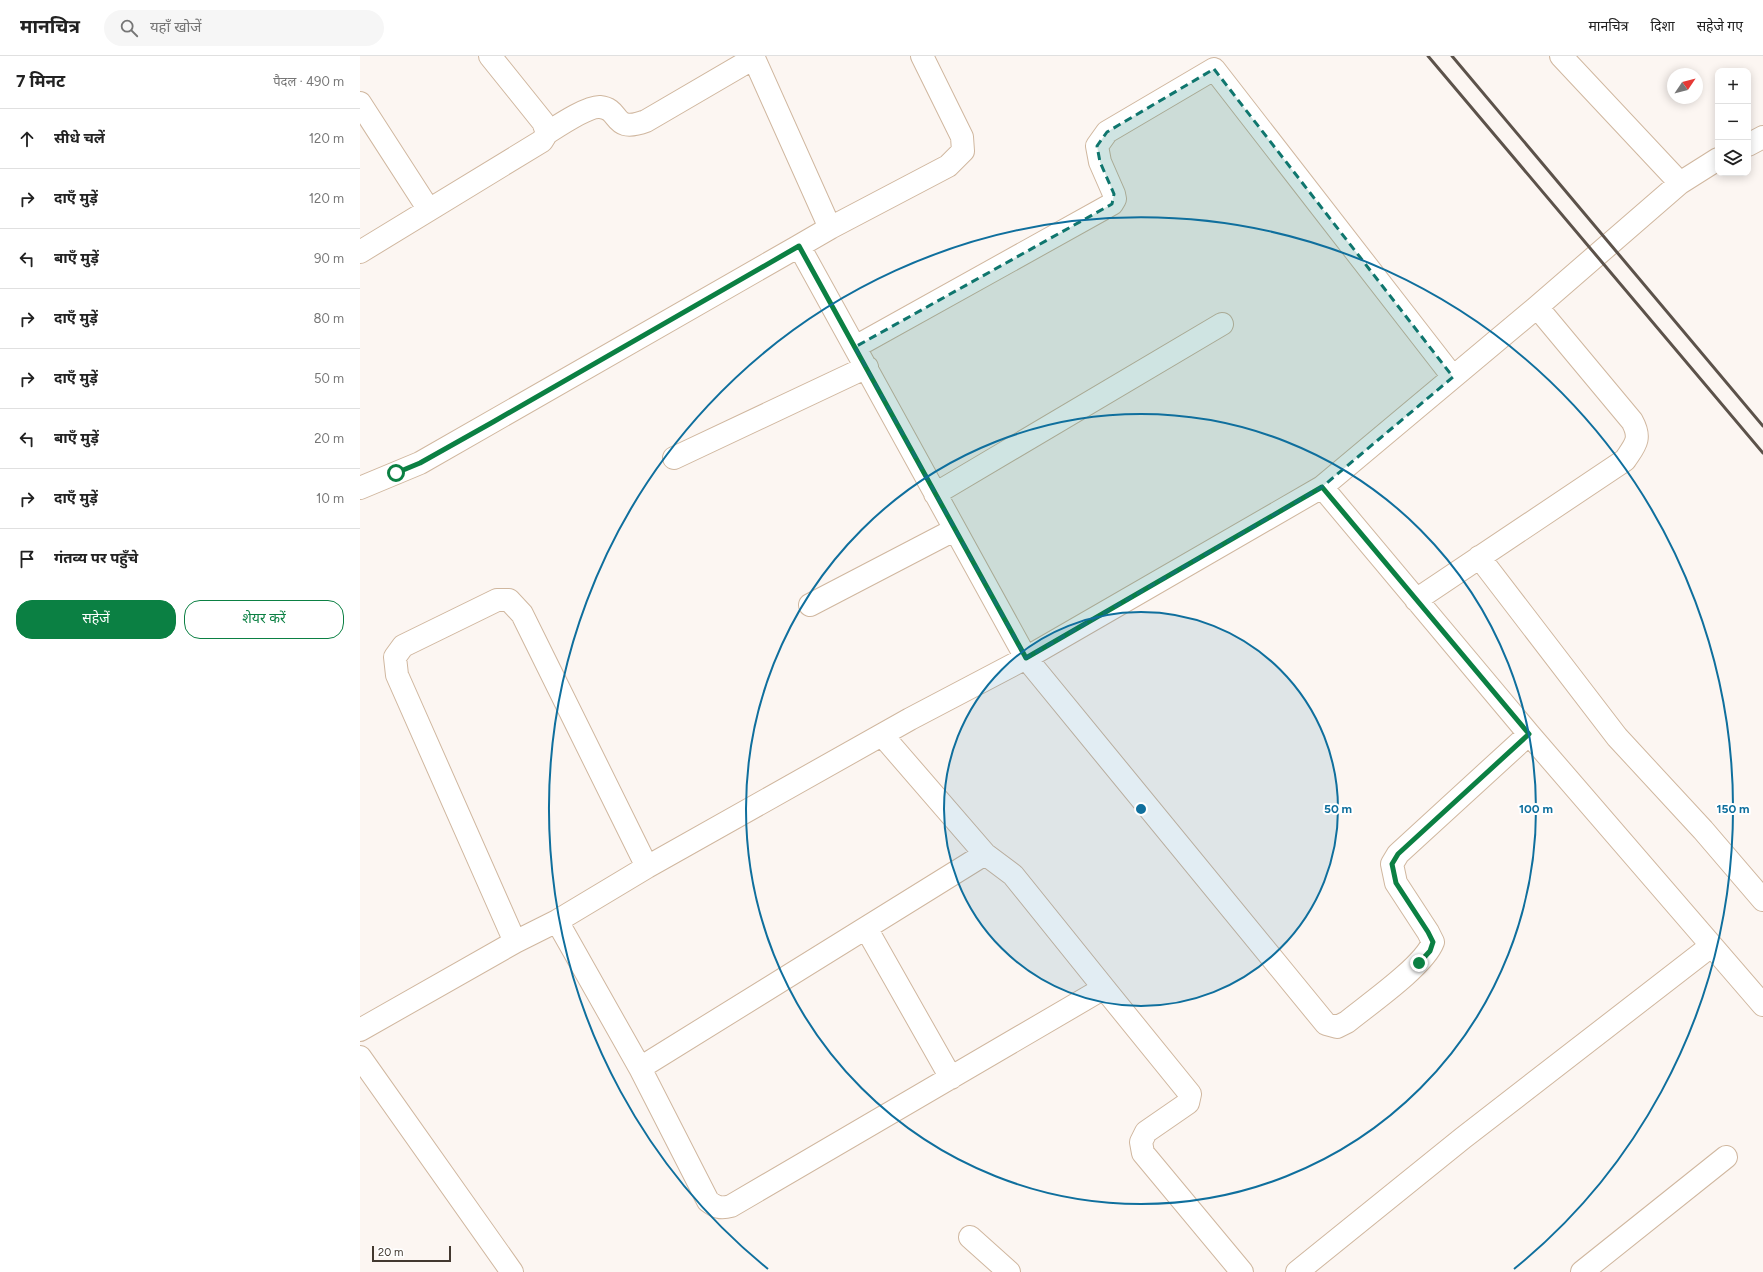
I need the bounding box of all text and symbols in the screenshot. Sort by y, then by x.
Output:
search box [104,10,384,46]
text: मानचित्र [20,15,80,38]
icon: search [118,17,140,39]
text: यहाँ खोजें [150,18,201,36]
text: मानचित्र [1588,18,1628,35]
text: दिशा [1650,18,1675,35]
text: सहेजे गए [1697,18,1743,35]
north arrow [1667,68,1703,104]
map controls [1715,68,1751,176]
button: + [1715,68,1751,104]
text: 7 मिनट [16,71,65,91]
text: पैदल · 490 m [273,74,344,89]
button: − [1715,104,1751,140]
icon: ahead [16,128,38,150]
text: सीधे चलें [54,129,105,147]
text: 120 m [309,131,344,146]
button: layers [1715,140,1751,176]
icon: right [16,188,38,210]
text: दाएँ मुड़ें [54,189,98,207]
text: 120 m [309,191,344,206]
icon: left [16,248,38,270]
text: बाएँ मुड़ें [54,249,99,267]
text: 90 m [314,251,344,266]
icon: right [16,308,38,330]
text: दाएँ मुड़ें [54,309,98,327]
text: 80 m [313,311,344,326]
icon: right [16,368,38,390]
text: दाएँ मुड़ें [54,369,98,387]
text: 50 m [314,371,344,386]
icon: left [16,428,38,450]
text: बाएँ मुड़ें [54,429,99,447]
text: 20 m [314,431,344,446]
route start [387,464,405,482]
icon: right [16,488,38,510]
text: दाएँ मुड़ें [54,489,98,507]
text: 10 m [316,491,344,506]
icon: arrive [16,548,38,570]
text: गंतव्य पर पहुँचे [54,549,138,567]
button: सहेजें [16,600,176,639]
button: शेयर करें [184,600,344,639]
centre of rings [1134,802,1148,816]
text: 50 m [1324,802,1352,816]
text: 100 m [1519,802,1553,816]
text: 150 m [1716,802,1750,816]
route end [1410,954,1428,972]
scale bar [372,1244,451,1263]
text: 20 m [378,1246,403,1259]

